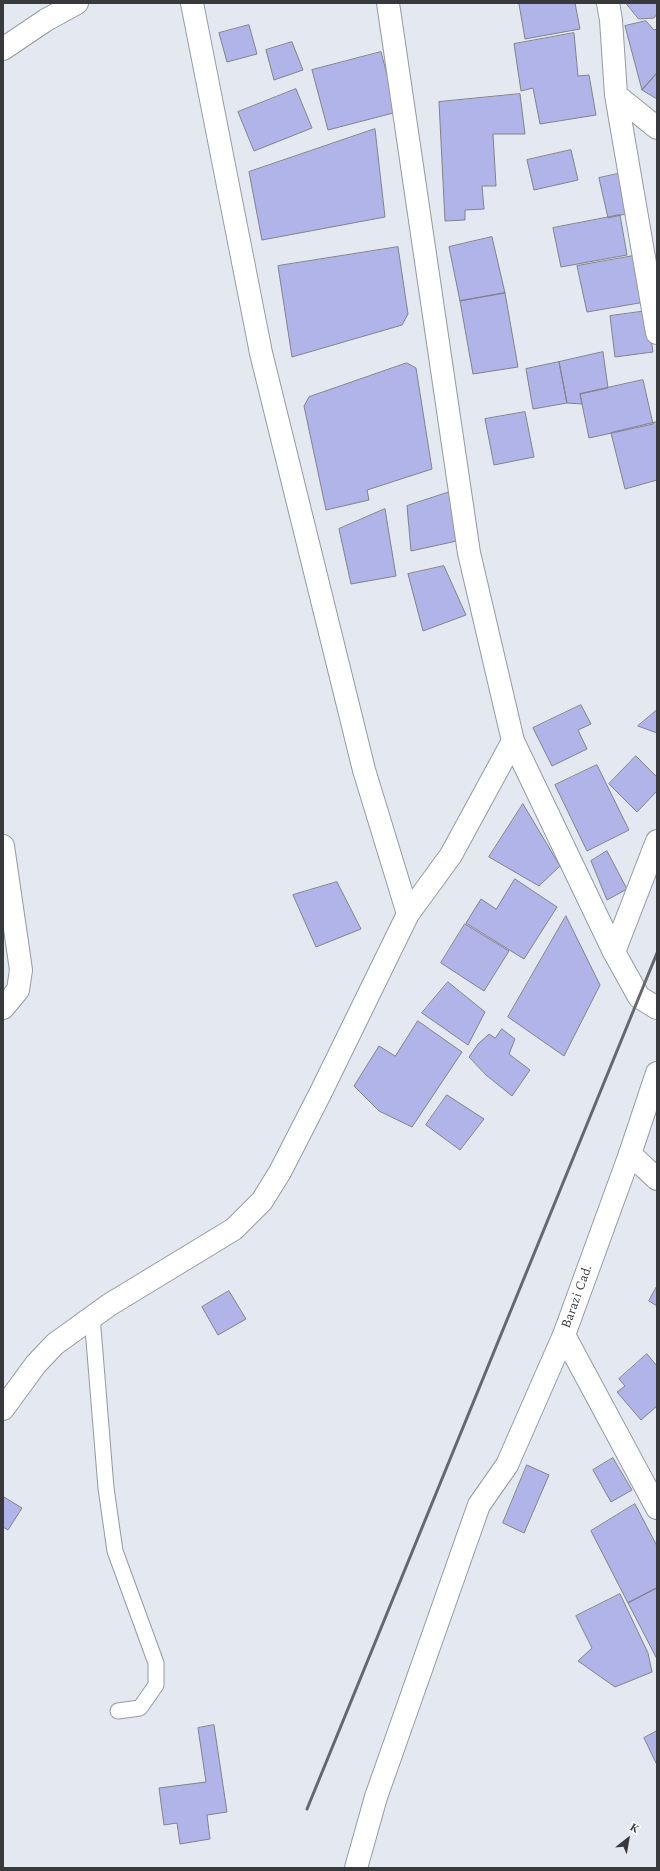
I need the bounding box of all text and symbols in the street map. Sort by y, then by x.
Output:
street label: Barazi Cad. [559,1263,597,1331]
north arrow [608,1819,648,1859]
text: K [626,1819,642,1838]

